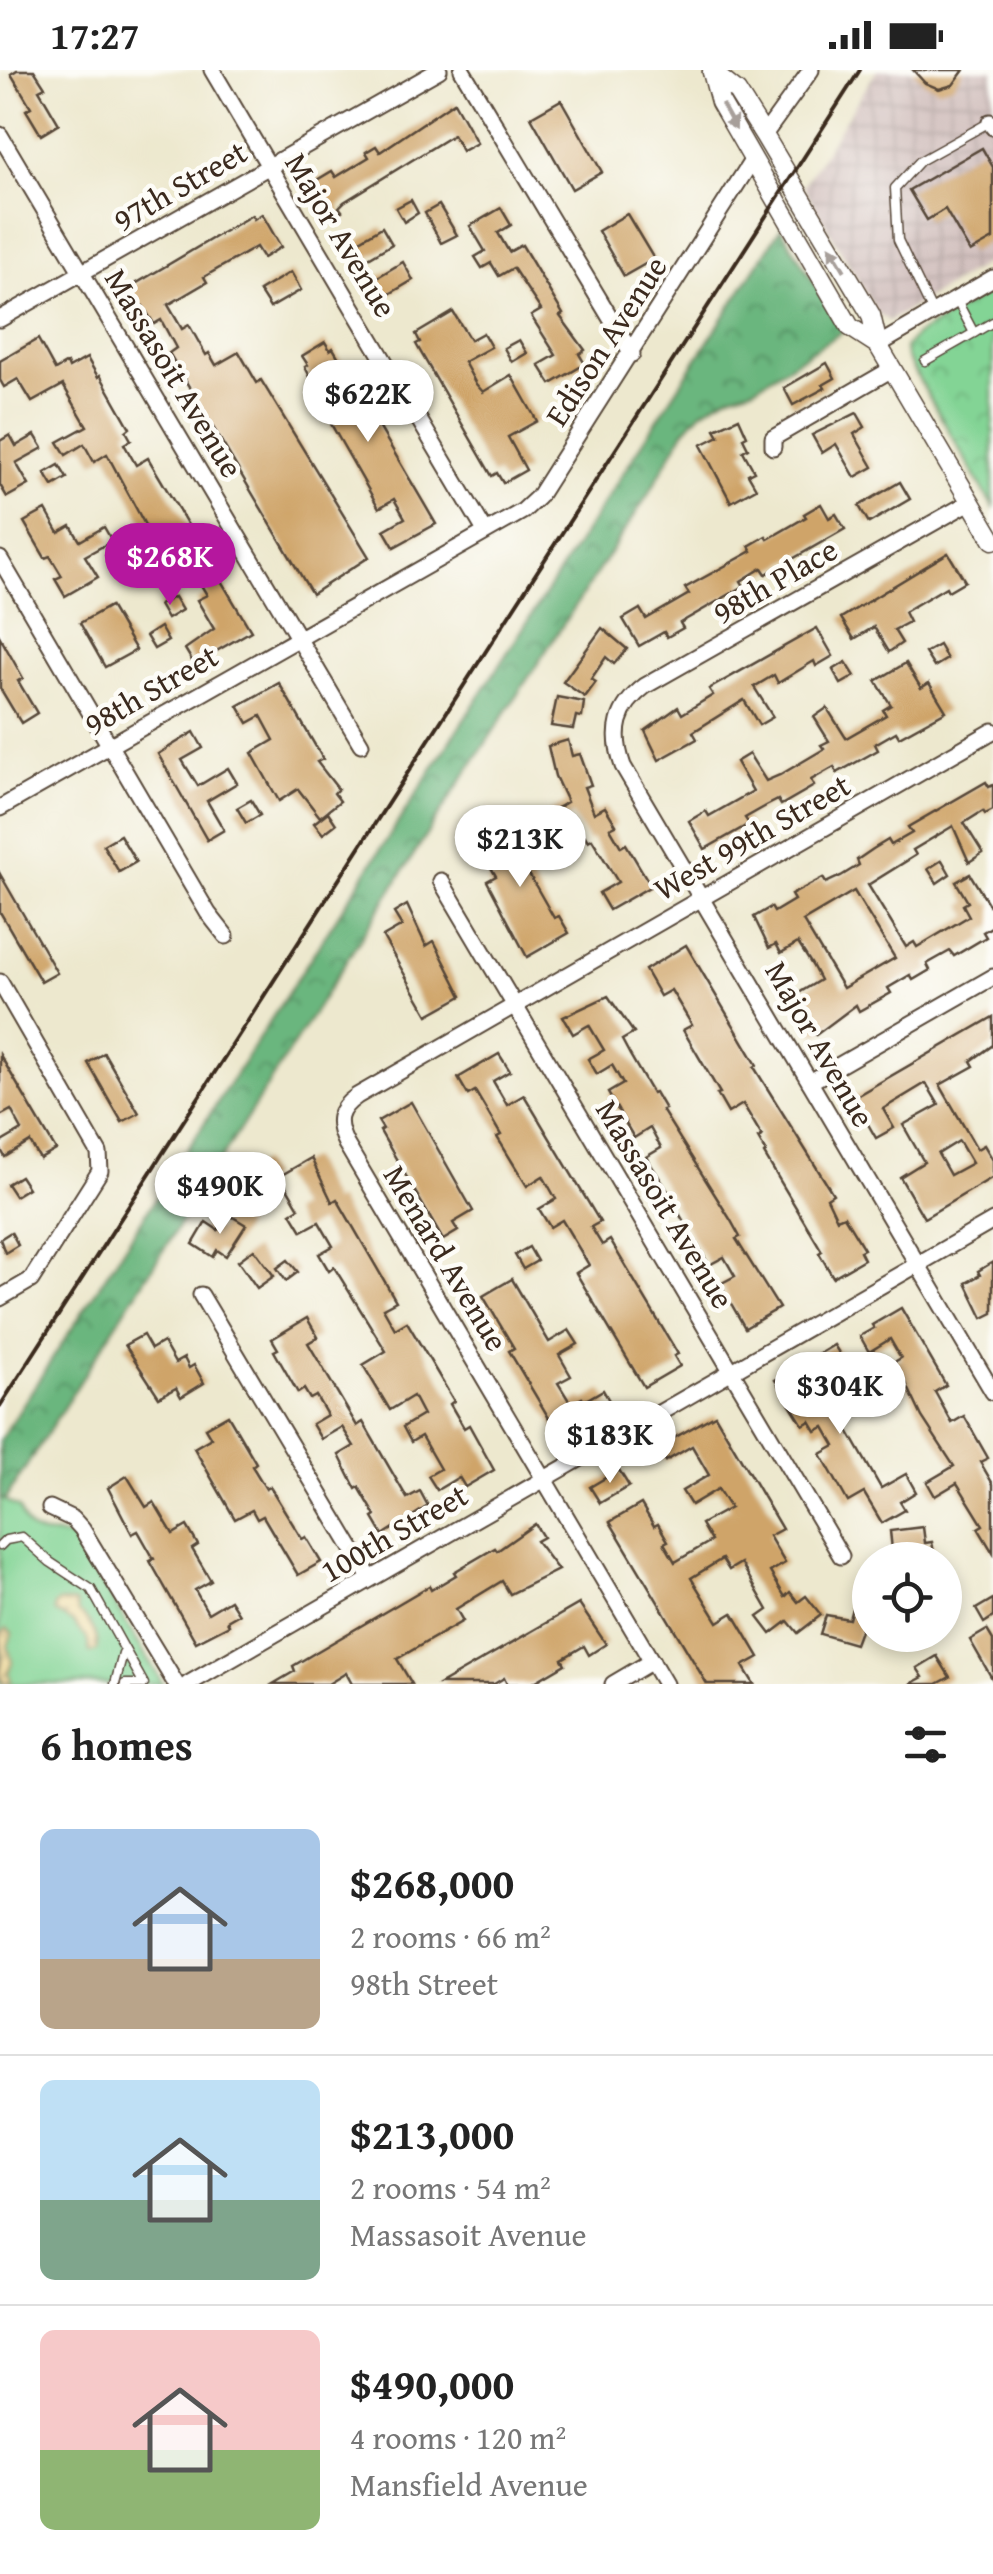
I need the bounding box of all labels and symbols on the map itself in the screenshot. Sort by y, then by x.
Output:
one-way arrow [719,103,737,131]
street label: 97th Street [104,128,256,243]
street label: Major Avenue [274,143,409,326]
one-way arrow [829,244,846,272]
street label: Edison Avenue [533,246,678,435]
street label: Massasoit Avenue [93,259,255,486]
pin: $622K [298,360,438,445]
pin: $268K [100,523,240,608]
street label: 98th Place [703,526,846,635]
street label: 98th Street [75,632,227,747]
street label: West 99th Street [645,761,859,912]
pin: $213K [450,805,590,890]
street label: Major Avenue [754,952,887,1136]
street label: Massasoit Avenue [584,1090,746,1317]
pin: $490K [150,1152,290,1237]
street label: Menard Avenue [372,1156,521,1360]
pin: $304K [770,1352,910,1437]
pin: $183K [540,1401,680,1486]
street label: 100th Street [311,1471,476,1594]

